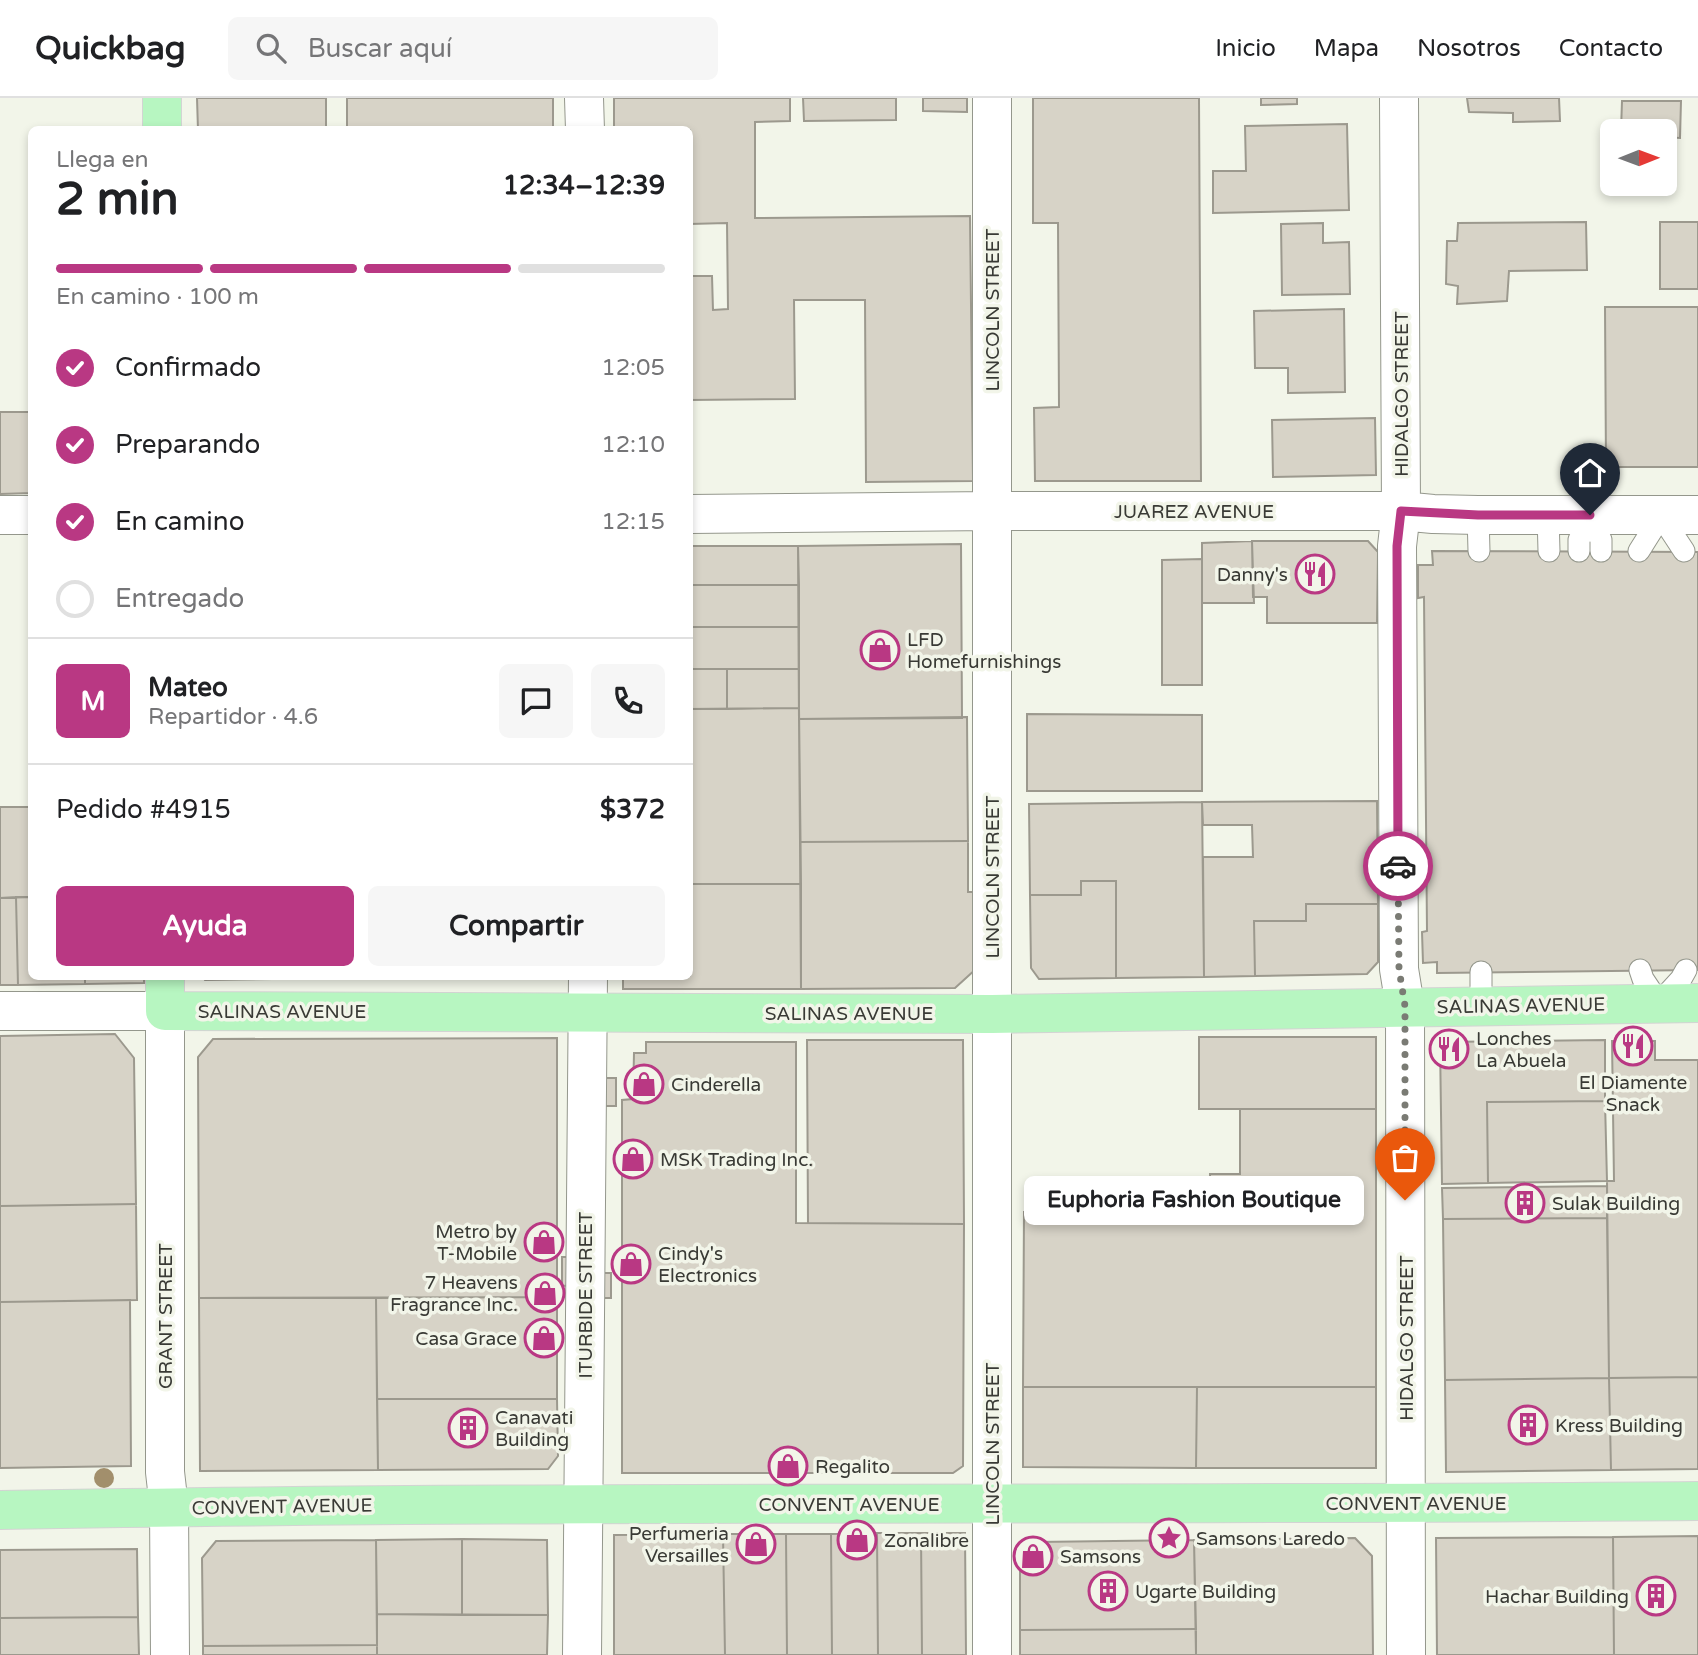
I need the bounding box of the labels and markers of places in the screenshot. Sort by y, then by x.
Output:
pin [1560,443,1620,515]
restaurant icon: Danny's [1294,553,1336,595]
place label: Danny's [1217,564,1288,586]
shop icon: LFD Homefurnishings [859,629,901,671]
place label: LFD Homefurnishings [907,629,1061,673]
restaurant icon: El Diamente Snack [1612,1025,1654,1067]
restaurant icon: Lonches La Abuela [1428,1028,1470,1070]
place label: Lonches La Abuela [1476,1028,1566,1072]
shop icon: Cinderella [623,1063,665,1105]
place label: El Diamente Snack [1579,1072,1687,1116]
place label: Cinderella [671,1074,761,1096]
pin [1375,1128,1435,1200]
shop icon: MSK Trading Inc. [612,1138,654,1180]
place label: MSK Trading Inc. [660,1149,813,1171]
callout: Euphoria Fashion Boutique [1024,1176,1363,1224]
building icon: Sulak Building [1504,1182,1546,1224]
place label: Sulak Building [1552,1193,1680,1215]
place label: Metro by T-Mobile [435,1221,517,1265]
shop icon: Metro by T-Mobile [523,1221,565,1263]
shop icon: Cindy's Electronics [610,1243,652,1285]
place label: Cindy's Electronics [658,1243,757,1287]
place label: 7 Heavens Fragrance Inc. [390,1272,518,1316]
shop icon: 7 Heavens Fragrance Inc. [524,1272,566,1314]
shop icon: Casa Grace [523,1317,565,1359]
place label: Casa Grace [415,1328,517,1350]
building icon: Kress Building [1507,1404,1549,1446]
building icon: Canavati Building [447,1407,489,1449]
place label: Canavati Building [495,1407,573,1451]
place label: Kress Building [1555,1415,1683,1437]
shop icon: Regalito [767,1445,809,1487]
place label: Regalito [815,1456,890,1478]
place icon: Samsons Laredo [1148,1517,1190,1559]
shop icon: Zonalibre [836,1519,878,1561]
place label: Perfumeria Versailles [629,1523,729,1567]
shop icon: Perfumeria Versailles [735,1523,777,1565]
place label: Samsons Laredo [1196,1528,1345,1550]
place label: Zonalibre [884,1530,969,1552]
shop icon: Samsons [1012,1535,1054,1577]
place label: Samsons [1060,1546,1141,1568]
building icon: Ugarte Building [1087,1570,1129,1612]
building icon: Hachar Building [1635,1575,1677,1617]
place label: Ugarte Building [1135,1581,1276,1603]
place label: Hachar Building [1485,1586,1629,1608]

